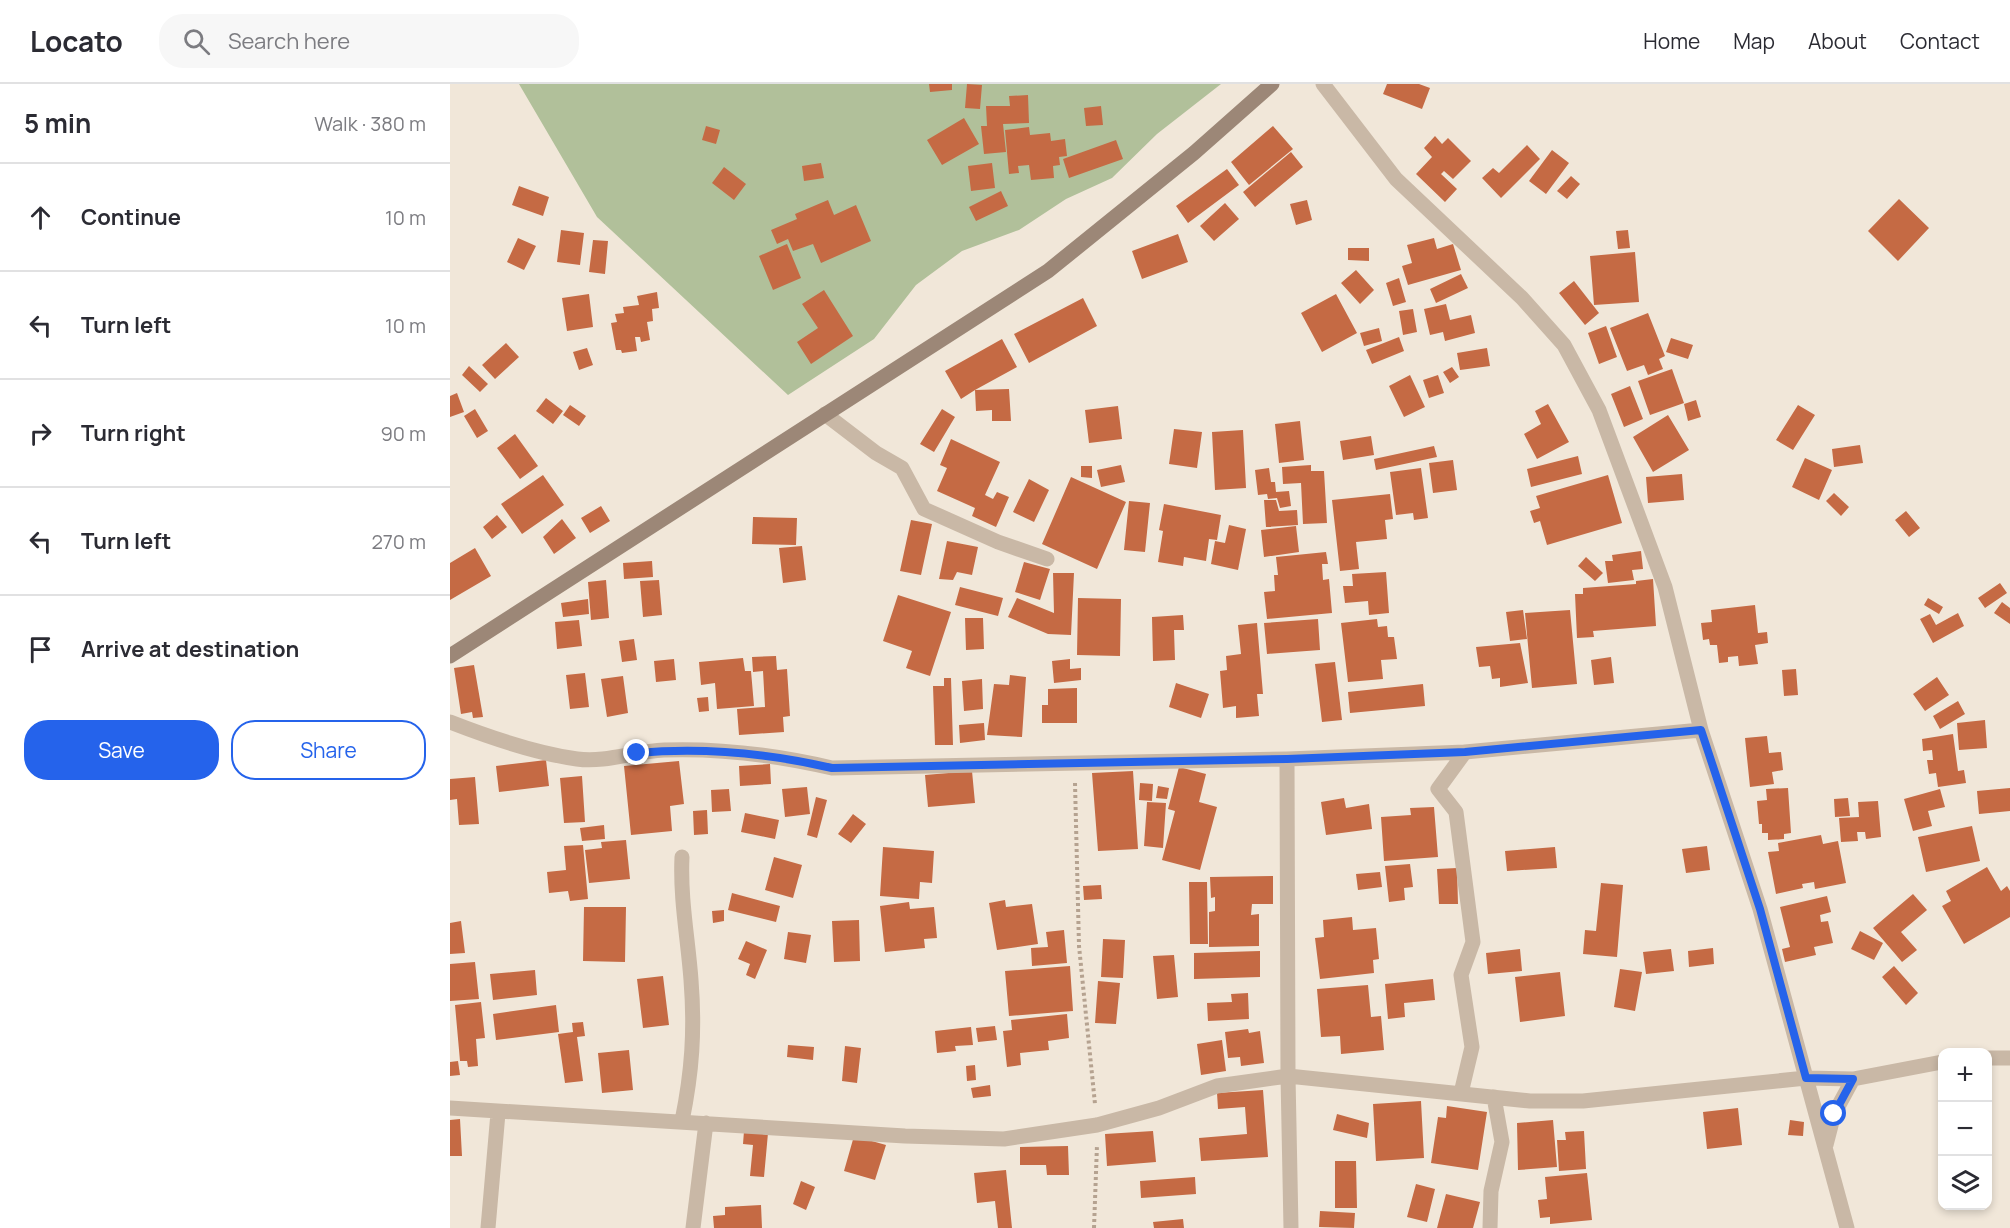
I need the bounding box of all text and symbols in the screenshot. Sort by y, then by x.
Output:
search box [159,14,579,68]
text: Locato [30,22,123,60]
icon: search [180,25,213,58]
text: Search here [228,26,350,56]
text: Home [1643,27,1700,55]
text: Map [1733,27,1775,55]
text: About [1808,27,1867,55]
text: Contact [1900,27,1980,55]
text: 5 min [24,105,91,141]
text: Walk · 380 m [314,110,426,137]
icon: ahead [24,201,57,234]
text: Continue [81,202,181,232]
text: 10 m [385,204,426,231]
icon: left [24,309,57,342]
text: Turn left [81,310,171,340]
text: 10 m [385,312,426,339]
icon: right [24,417,57,450]
text: Turn right [81,418,186,448]
text: 90 m [380,420,426,447]
icon: left [24,525,57,558]
text: Turn left [81,526,171,556]
text: 270 m [371,528,426,555]
icon: arrive [24,633,57,666]
text: Arrive at destination [81,634,299,664]
button: Save [24,720,219,780]
button: Share [231,720,426,780]
route end [623,739,649,765]
map controls [1938,1048,1992,1210]
button: + [1938,1048,1992,1102]
route start [1820,1100,1846,1126]
button: − [1938,1102,1992,1156]
button: layers [1938,1156,1992,1210]

